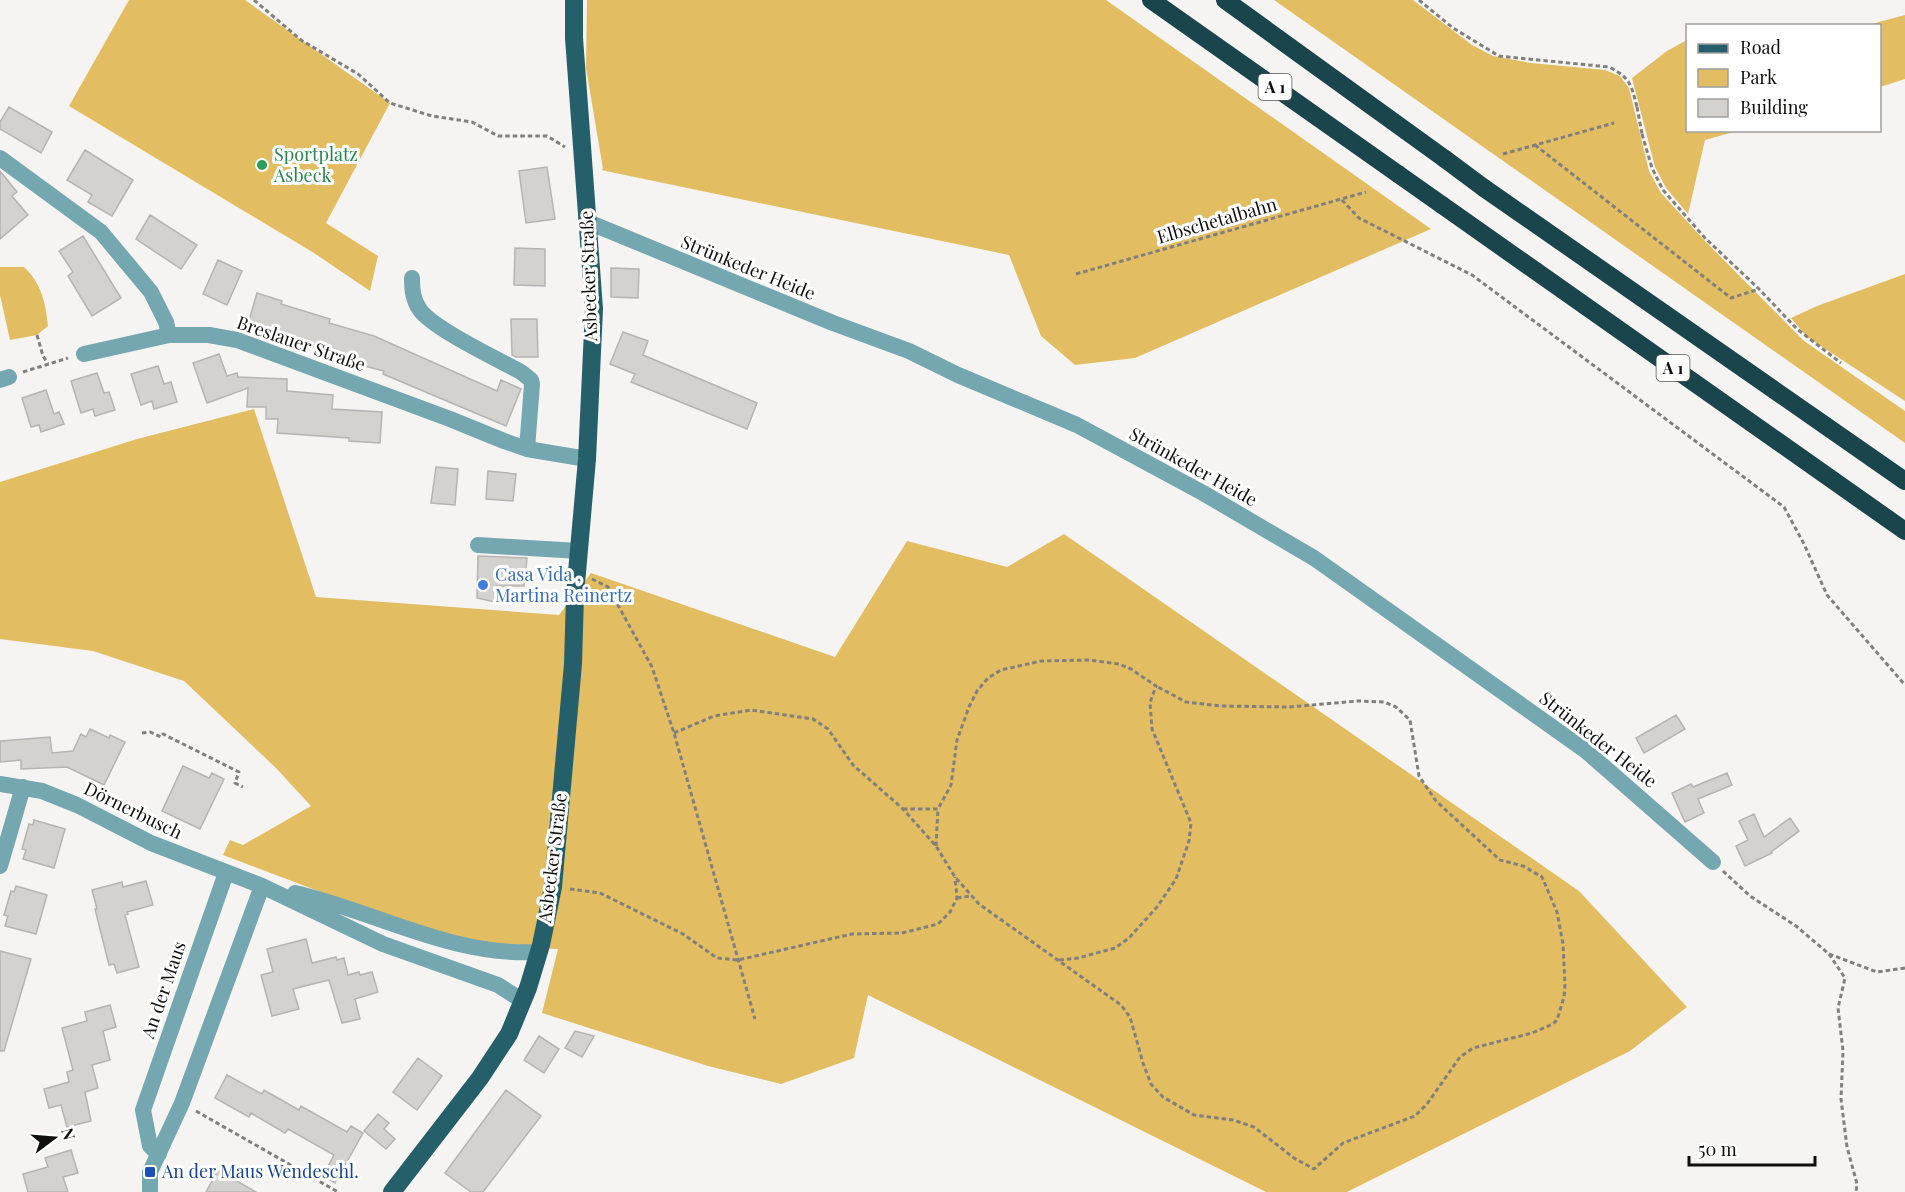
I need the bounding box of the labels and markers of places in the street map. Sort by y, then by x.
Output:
place label: Sportplatz Asbeck [273,142,358,187]
marker: Sportplatz Asbeck [255,158,269,172]
place label: Casa Vida , Martina Reinertz [495,562,632,607]
marker: Casa Vida , Martina Reinertz [476,578,490,592]
place label: An der Maus Wendeschl. [161,1159,359,1183]
marker: An der Maus Wendeschl. [143,1165,157,1179]

